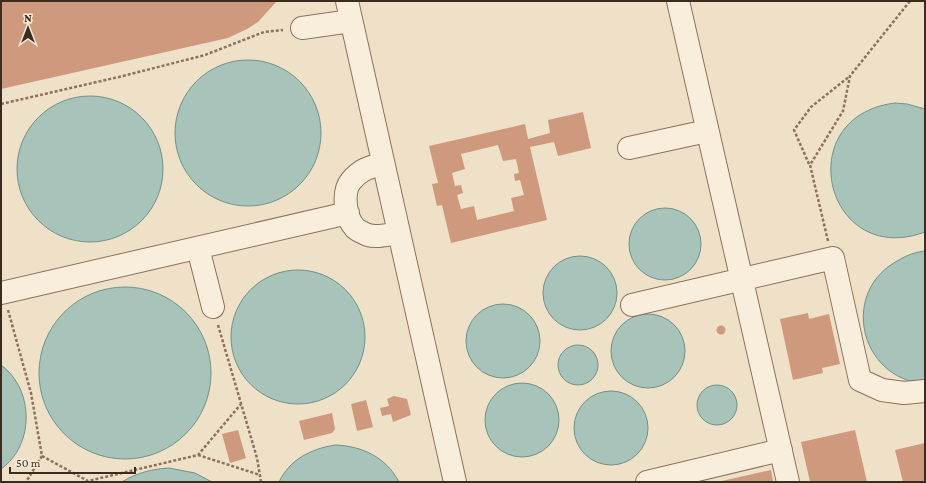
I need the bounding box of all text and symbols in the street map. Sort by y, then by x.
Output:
north arrow [8,8,48,48]
text: N [24,12,32,24]
scale bar [10,449,135,475]
text: 50 m [16,456,41,470]

